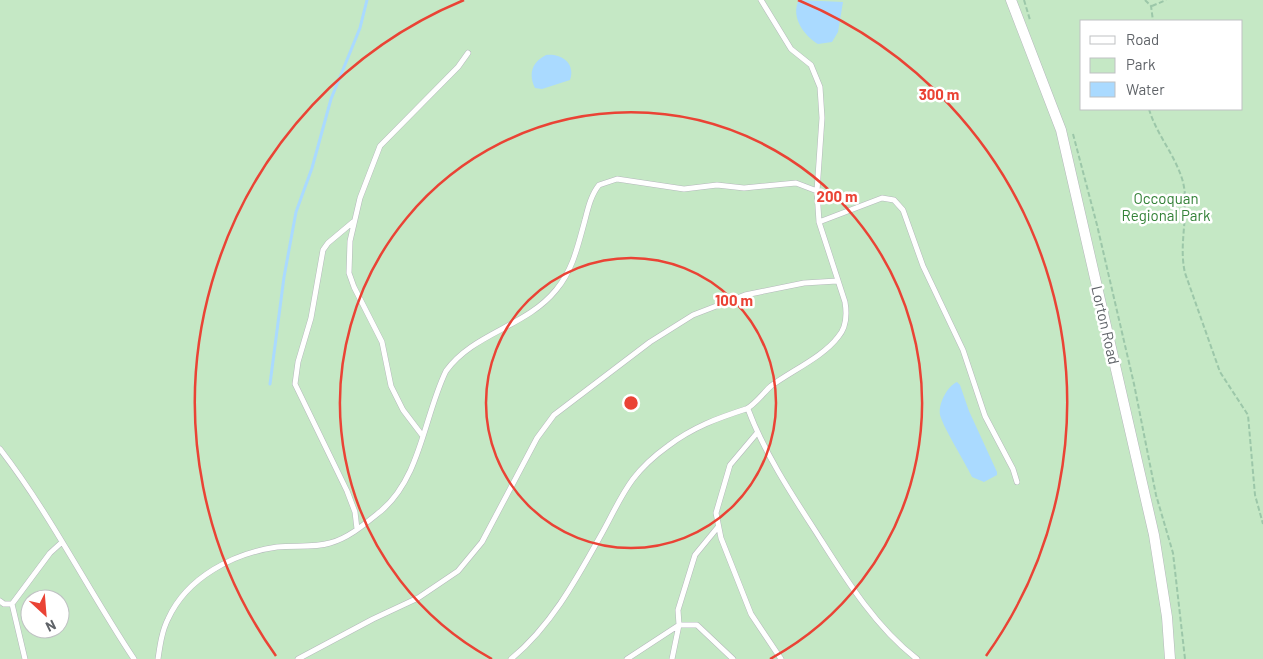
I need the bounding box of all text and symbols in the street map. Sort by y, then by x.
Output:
legend [1080,20,1243,110]
text: Road [1126,30,1159,48]
text: Park [1126,55,1156,73]
text: Water [1126,80,1165,98]
text: 300 m [919,85,959,103]
text: 200 m [816,187,858,205]
park label: Occoquan Regional Park [1122,189,1211,224]
street label: Lorton Road [1088,284,1124,366]
text: 100 m [715,291,753,309]
centre of rings [622,394,640,412]
north arrow [20,589,70,639]
text: N [43,616,59,636]

